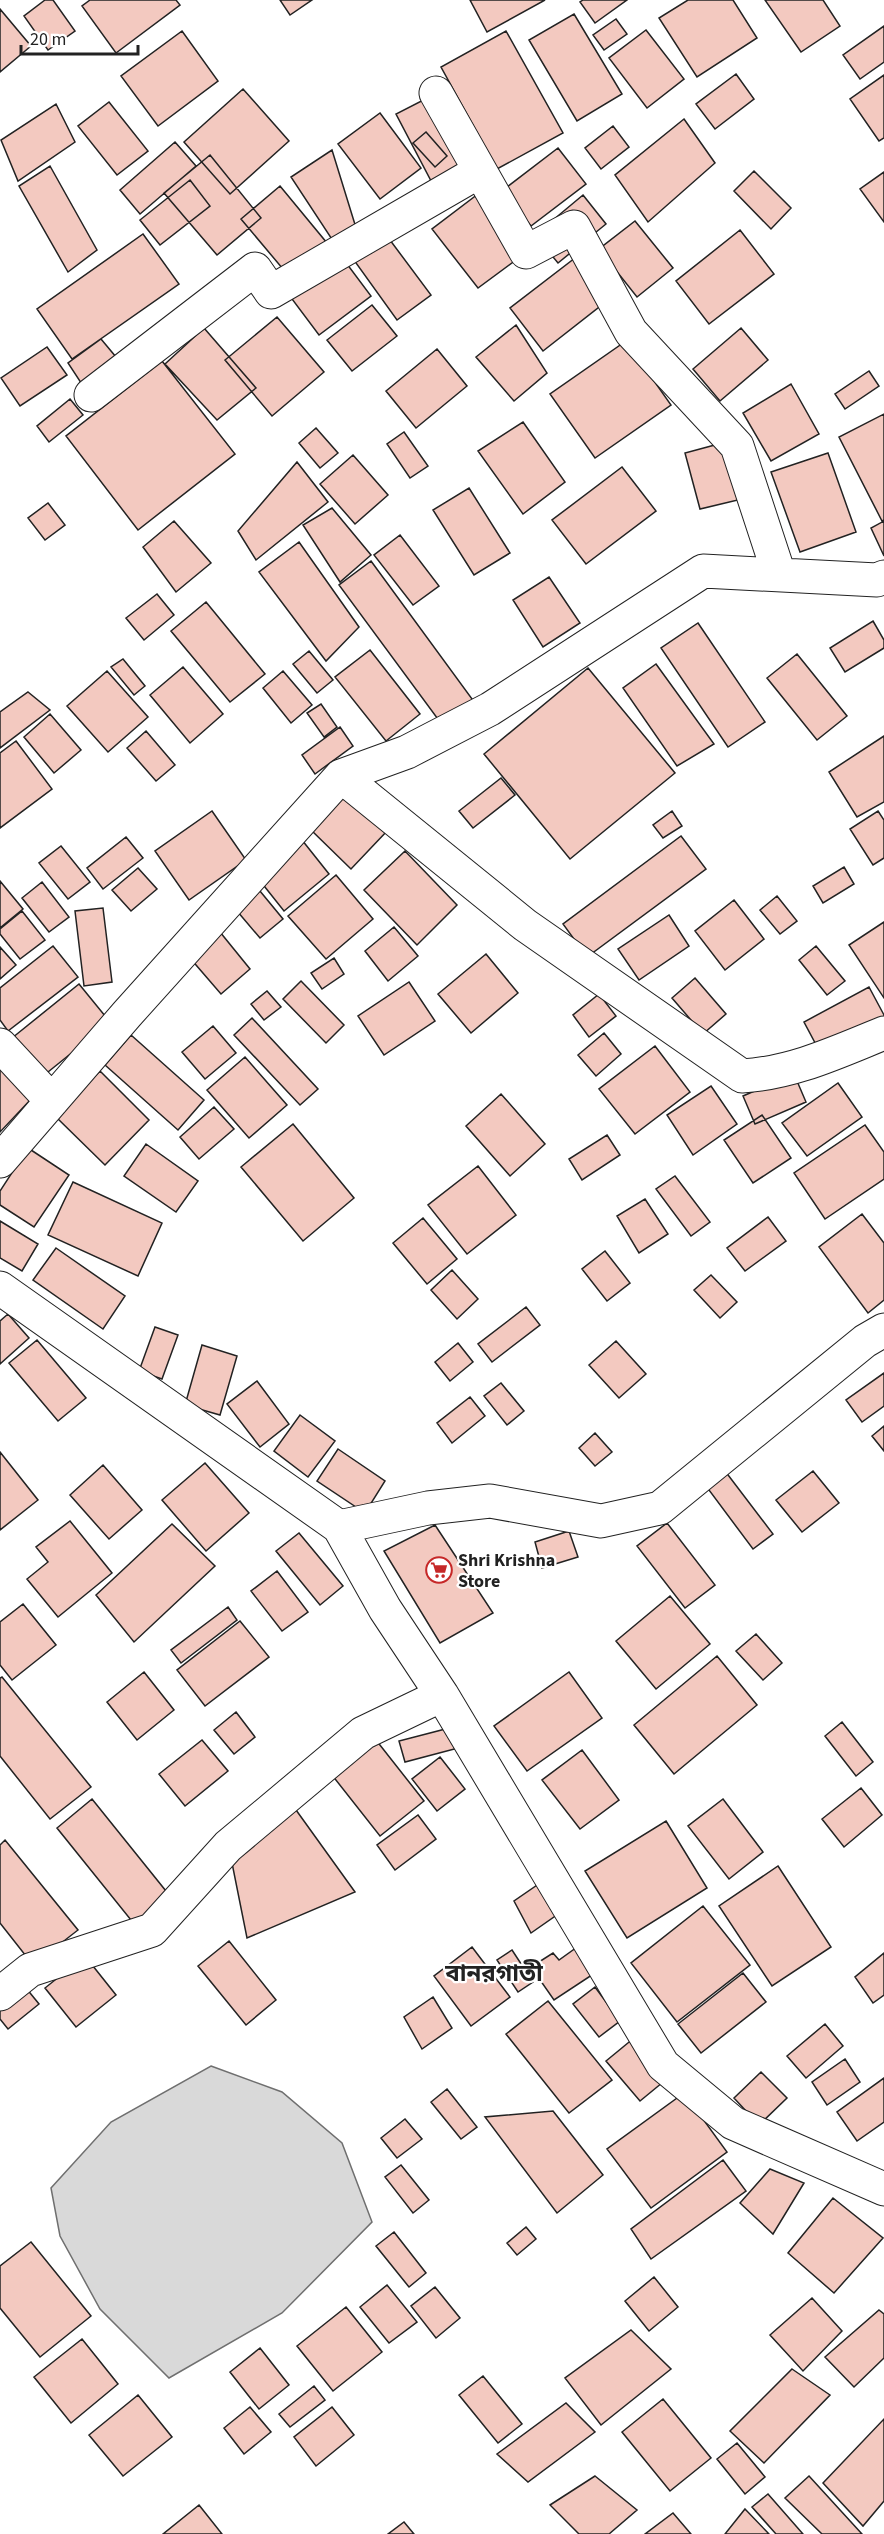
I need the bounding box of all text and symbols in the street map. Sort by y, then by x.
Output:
scale bar [21,18,138,56]
text: 20 m [30,27,66,52]
place label: Shri Krishna Store [458,1548,555,1594]
supermarket icon: Shri Krishna Store [424,1555,454,1585]
district label: বানরগাতী [444,1956,544,1991]

